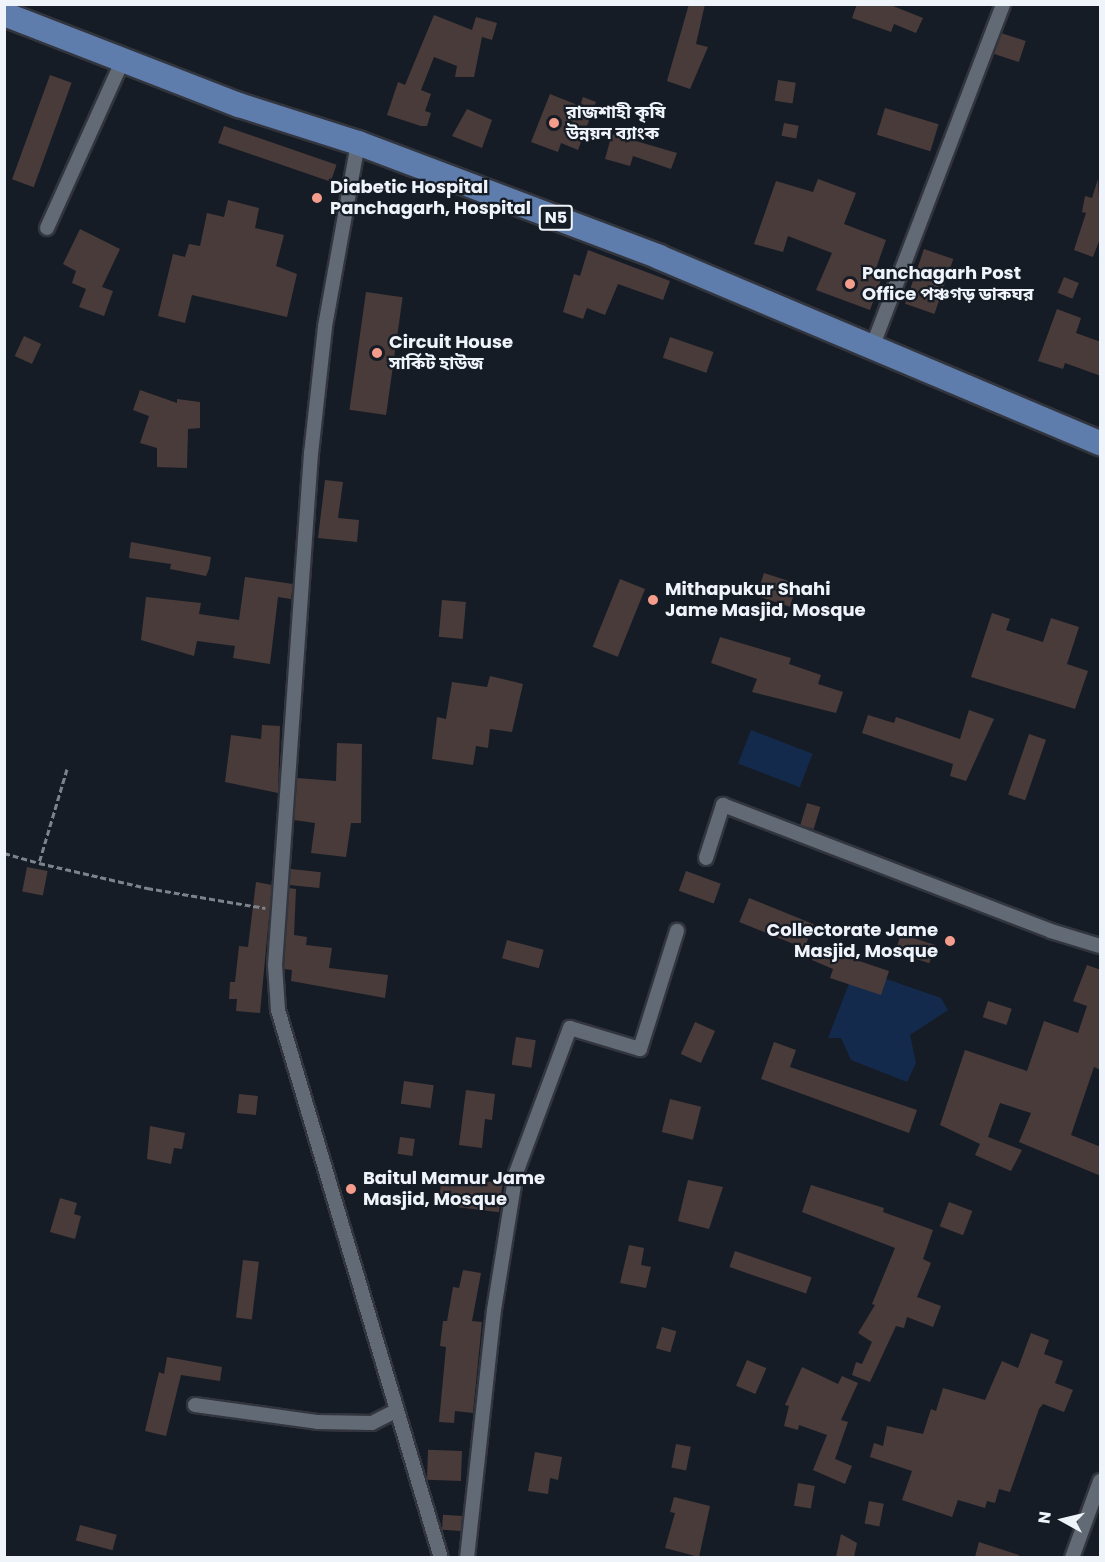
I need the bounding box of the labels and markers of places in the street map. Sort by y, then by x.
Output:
place label: রাজশাহী কৃষি উন্নয়ন ব্যাংক [566,102,666,144]
marker: রাজশাহী কৃষি উন্নয়ন ব্যাংক [547,116,561,130]
place label: Diabetic Hospital Panchagarh, Hospital [330,177,531,219]
marker: Diabetic Hospital Panchagarh, Hospital [308,189,326,207]
place label: Panchagarh Post Office পঞ্চগড় ডাকঘর [862,263,1034,306]
marker: Panchagarh Post Office পঞ্চগড় ডাকঘর [843,277,857,291]
place label: Circuit House সার্কিট হাউজ [389,332,513,374]
marker: Circuit House সার্কিট হাউজ [370,346,384,360]
place label: Mithapukur Shahi Jame Masjid, Mosque [665,579,866,622]
marker: Mithapukur Shahi Jame Masjid, Mosque [646,593,660,607]
place label: Collectorate Jame Masjid, Mosque [767,920,938,962]
marker: Collectorate Jame Masjid, Mosque [943,934,957,948]
place label: Baitul Mamur Jame Masjid, Mosque [363,1168,545,1210]
marker: Baitul Mamur Jame Masjid, Mosque [344,1182,358,1196]

